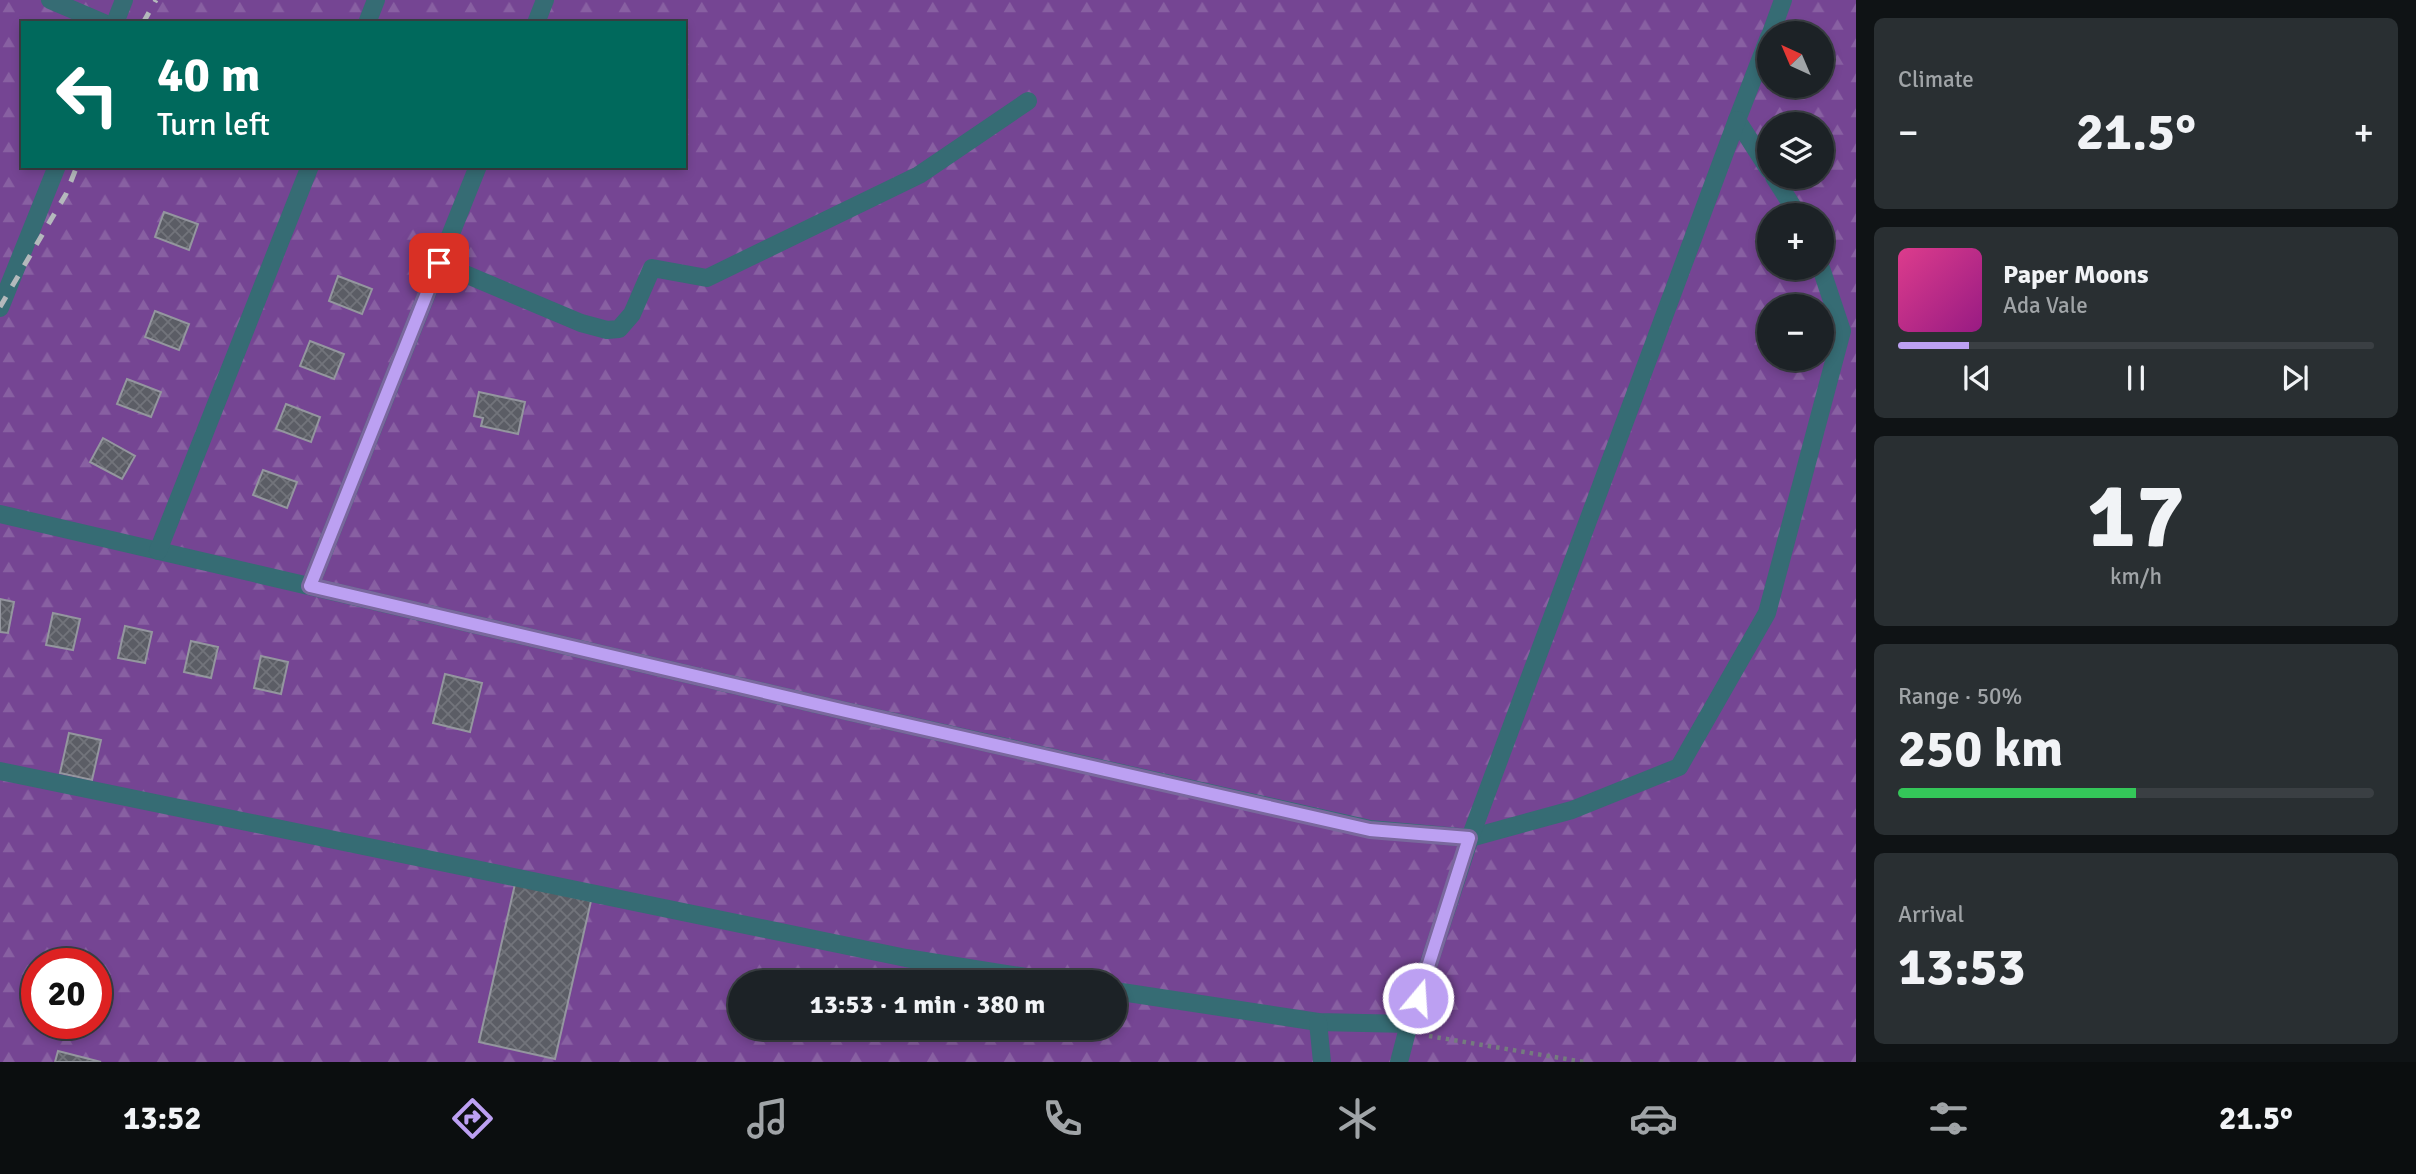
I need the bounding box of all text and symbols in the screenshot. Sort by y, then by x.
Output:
north arrow [1757,21,1834,98]
map controls [1757,21,1834,371]
text: 40 m [157,45,260,105]
icon: left [42,49,133,140]
text: Climate [1898,65,1974,94]
text: 21.5° [2076,100,2196,164]
text: Turn left [157,105,270,144]
text: − [1898,109,1919,156]
text: + [2353,109,2374,156]
button: layers [1757,112,1834,189]
button: + [1757,203,1834,280]
pin [409,233,469,293]
icon: arrive [420,244,458,282]
text: Paper Moons [2003,259,2149,291]
text: Ada Vale [2003,291,2088,320]
button: − [1757,294,1834,371]
icon: previous [1958,359,1996,397]
icon: pause [2117,359,2155,397]
icon: next [2276,359,2314,397]
text: 17 [2087,460,2185,573]
text: km/h [2110,562,2162,591]
text: Range · 50% [1898,682,2022,711]
text: 250 km [1898,717,2063,781]
text: Arrival [1898,900,1964,929]
text: 13:53 [1898,935,2026,999]
speed limit sign: 20 [21,948,112,1039]
position arrow [1381,961,1455,1035]
text: 13:53 · 1 min · 380 m [810,989,1045,1021]
icon: directions [448,1094,497,1143]
icon: music [743,1094,792,1143]
icon: phone [1038,1094,1087,1143]
icon: climate [1333,1094,1382,1143]
icon: car [1629,1094,1678,1143]
icon: filters [1924,1094,1973,1143]
text: 13:52 [123,1099,202,1138]
text: 21.5° [2219,1099,2293,1138]

